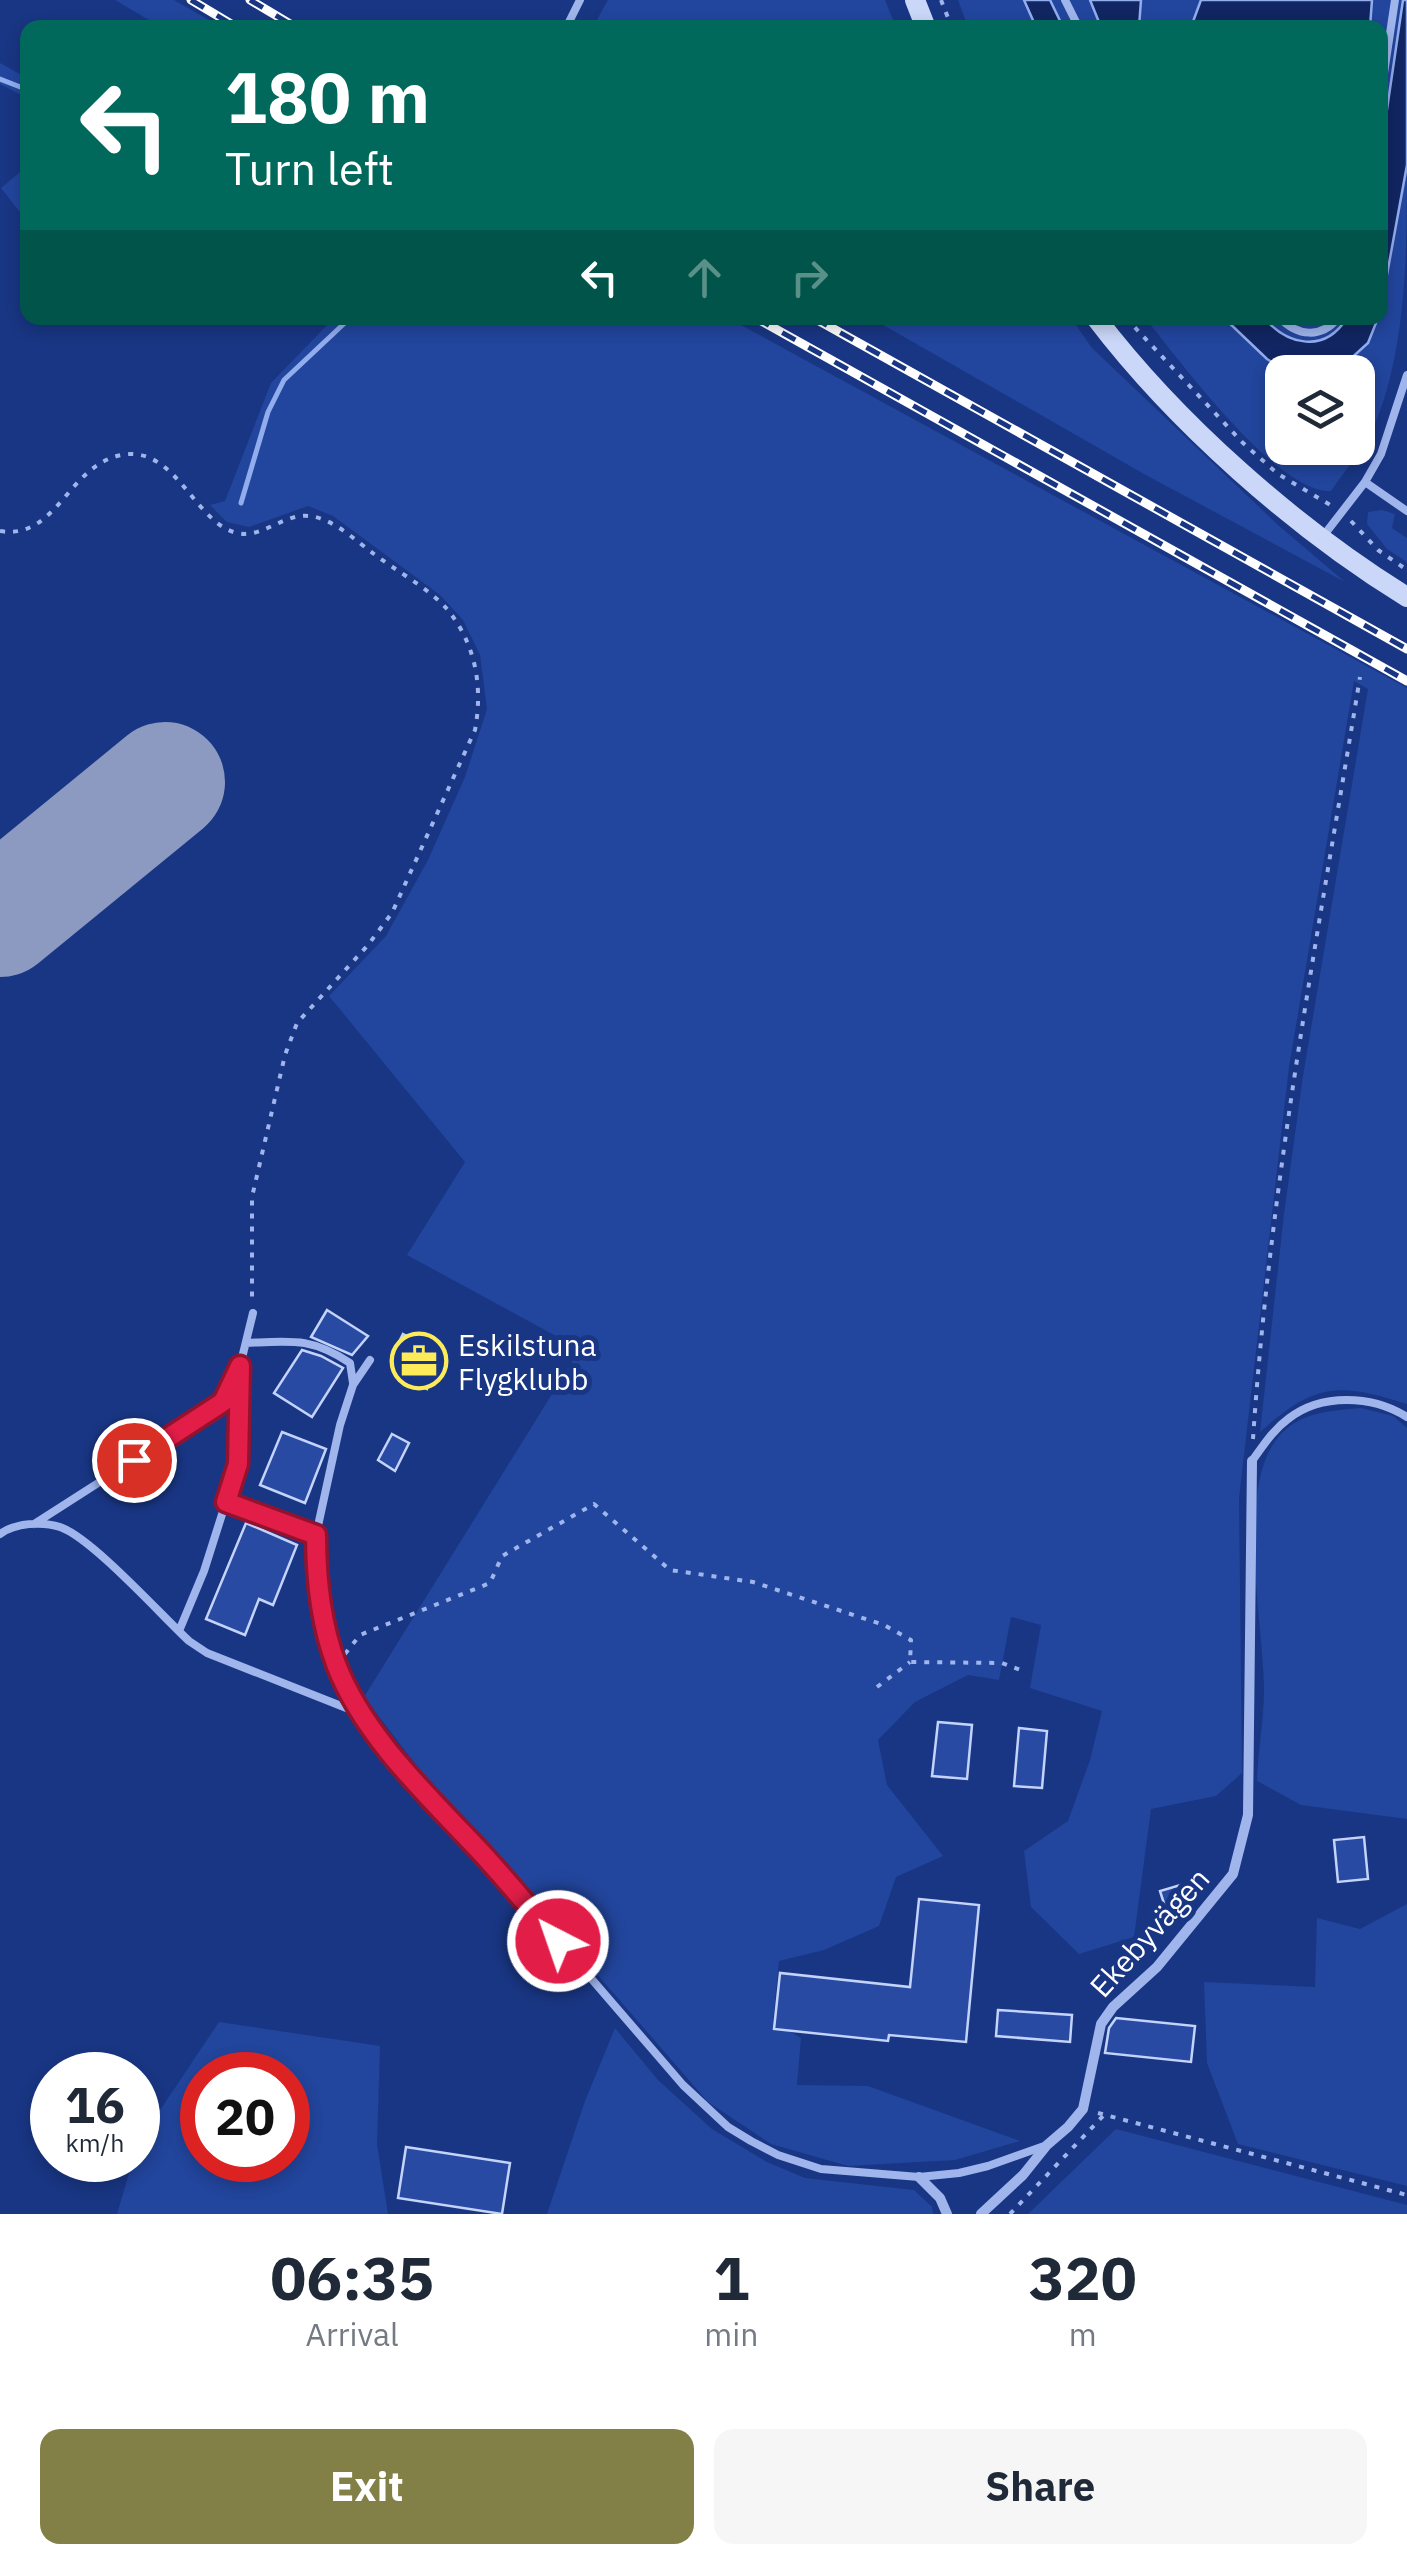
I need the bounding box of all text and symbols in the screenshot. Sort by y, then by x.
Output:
text: 180 m [225,51,430,142]
icon: left [60,60,190,190]
text: Turn left [225,139,394,197]
icon: left [572,250,627,305]
icon: ahead [677,250,732,305]
icon: right [782,250,837,305]
map controls [1265,355,1375,465]
button: layers [1265,355,1375,465]
place label: Eskilstuna Flygklubb [458,1325,597,1398]
office icon: Eskilstuna Flygklubb [389,1331,449,1391]
pin [92,1418,177,1503]
icon: arrive [107,1433,162,1488]
street label: Ekebyvägen [1081,1859,1217,2005]
position arrow [506,1889,610,1993]
speed limit sign: 20 [180,2052,310,2182]
text: 16 [65,2072,125,2137]
text: km/h [66,2126,124,2159]
text: 06:35 [270,2238,434,2317]
text: 1 [713,2238,749,2317]
text: 320 [1029,2238,1137,2317]
text: Arrival [306,2313,399,2355]
text: min [704,2313,758,2355]
text: m [1069,2313,1097,2355]
button: Exit [40,2429,694,2544]
button: Share [714,2429,1367,2544]

